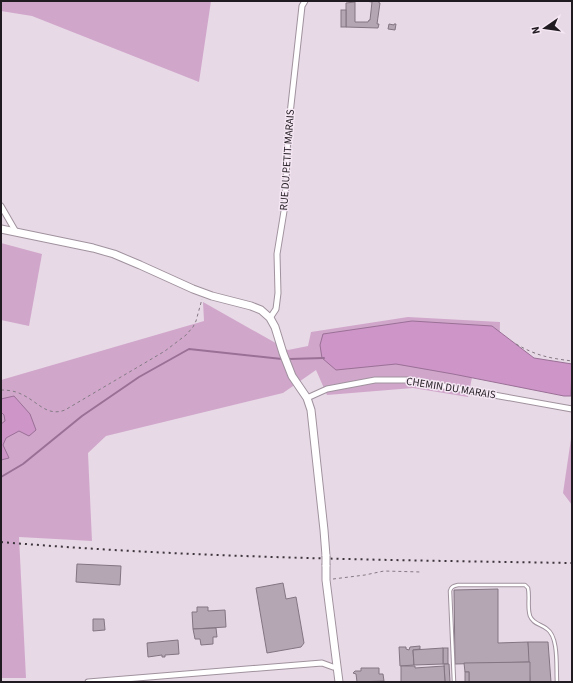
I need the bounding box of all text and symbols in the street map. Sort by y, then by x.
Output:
north arrow [525,8,565,48]
text: N [528,25,544,35]
street label: RUE DU PETIT MARAIS [276,109,298,211]
street label: CHEMIN DU MARAIS [405,374,497,403]

